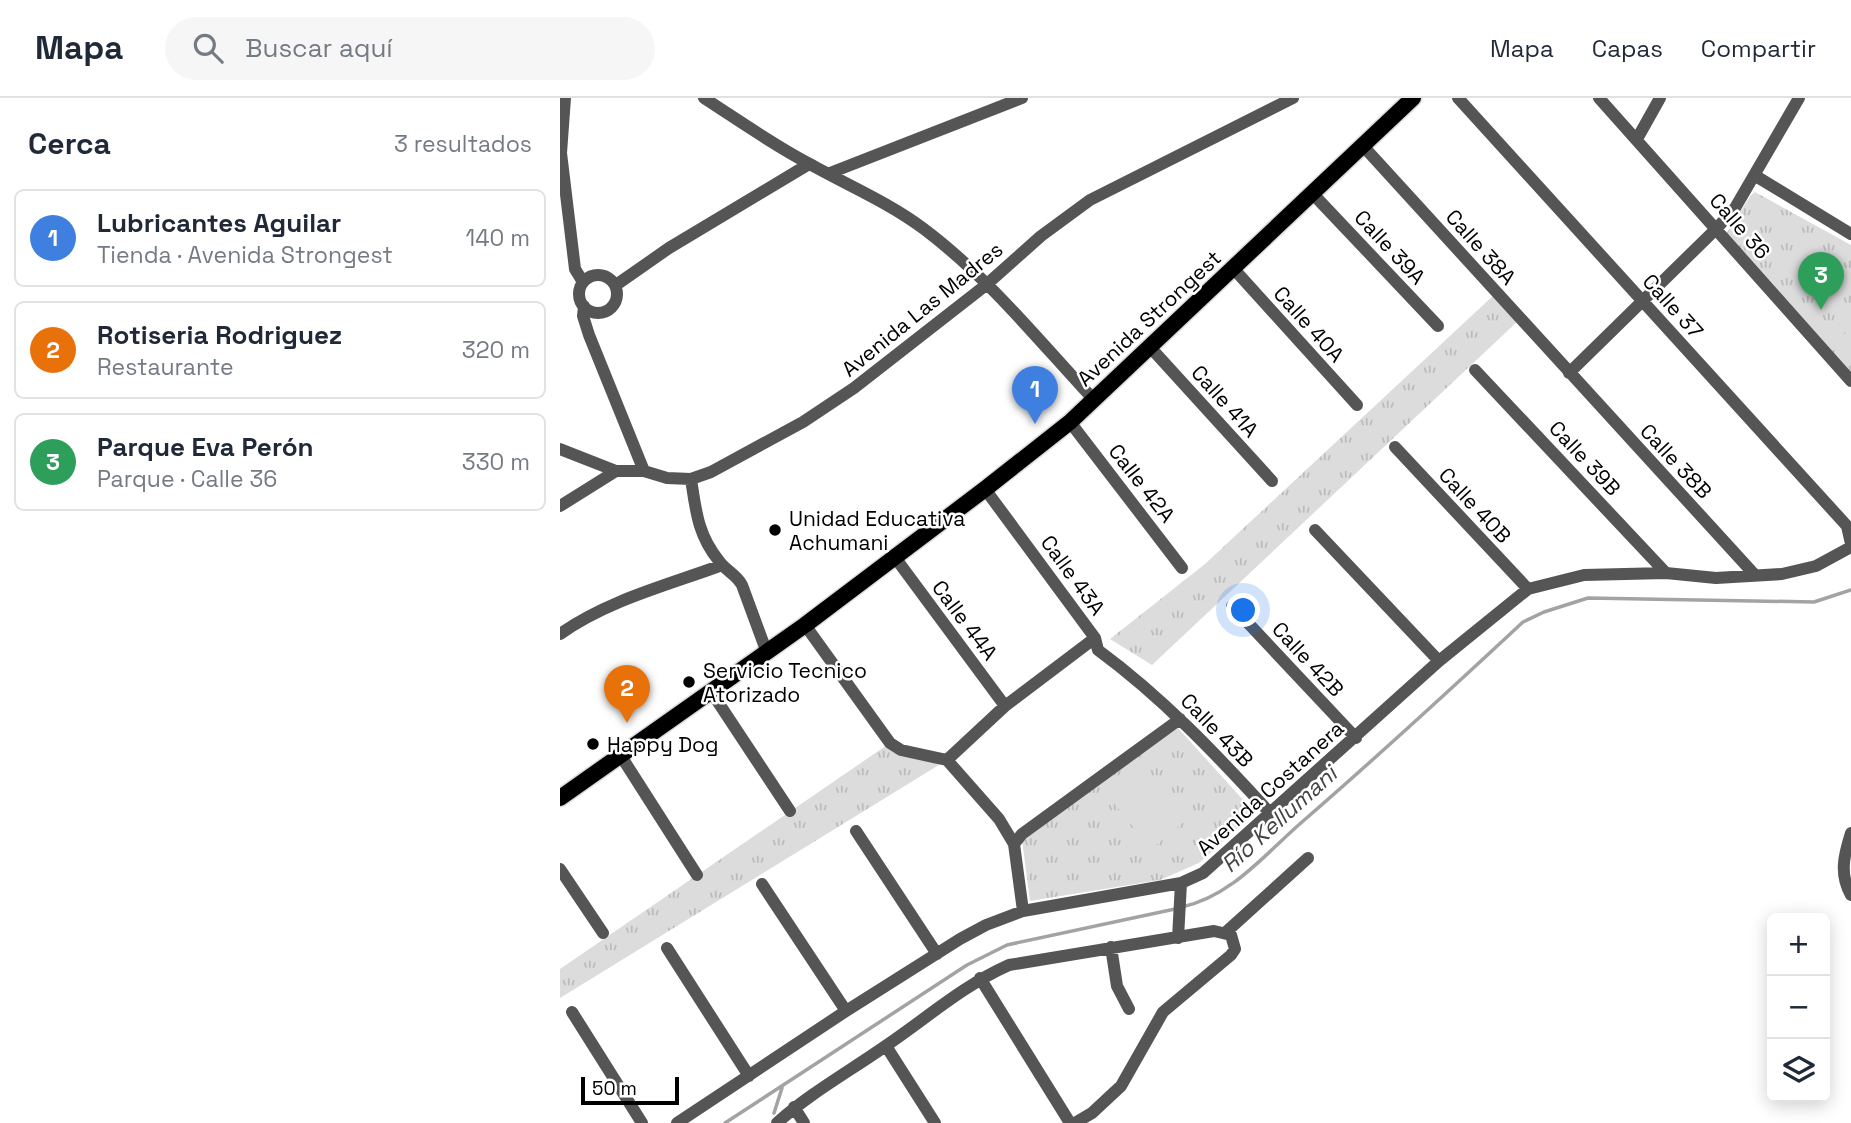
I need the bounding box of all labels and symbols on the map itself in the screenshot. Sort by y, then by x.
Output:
street label: Calle 36 [1704,187,1776,265]
street label: Calle 39A [1349,204,1431,290]
street label: Calle 38A [1440,204,1522,290]
street label: Avenida Las Madres [836,236,1008,382]
street label: Avenida Strongest [1071,244,1227,392]
pin: 3 [1798,252,1844,310]
street label: Calle 37 [1637,268,1709,344]
street label: Calle 40A [1268,280,1350,368]
street label: Calle 41A [1185,359,1265,443]
pin: 1 [1012,366,1058,424]
street label: Calle 39B [1543,415,1627,501]
street label: Calle 38B [1634,418,1718,504]
street label: Calle 42A [1103,438,1181,528]
street label: Calle 40B [1433,461,1517,549]
place label: Unidad Educativa Achumani [789,505,965,556]
marker: Unidad Educativa Achumani [767,522,783,538]
street label: Calle 43A [1035,530,1111,620]
street label: Calle 44A [926,575,1004,665]
your location [1226,593,1260,627]
street label: Calle 42B [1266,616,1350,702]
place label: Servicio Tecnico Atorizado [703,657,867,708]
pin: 2 [604,665,650,723]
marker: Servicio Tecnico Atorizado [681,674,697,690]
street label: Calle 43B [1175,687,1259,773]
street label: Avenida Costanera [1191,715,1349,861]
place label: Happy Dog [607,731,719,758]
marker: Happy Dog [585,736,601,752]
water label: Río Kellumani [1215,758,1345,879]
scale bar [581,1074,679,1106]

